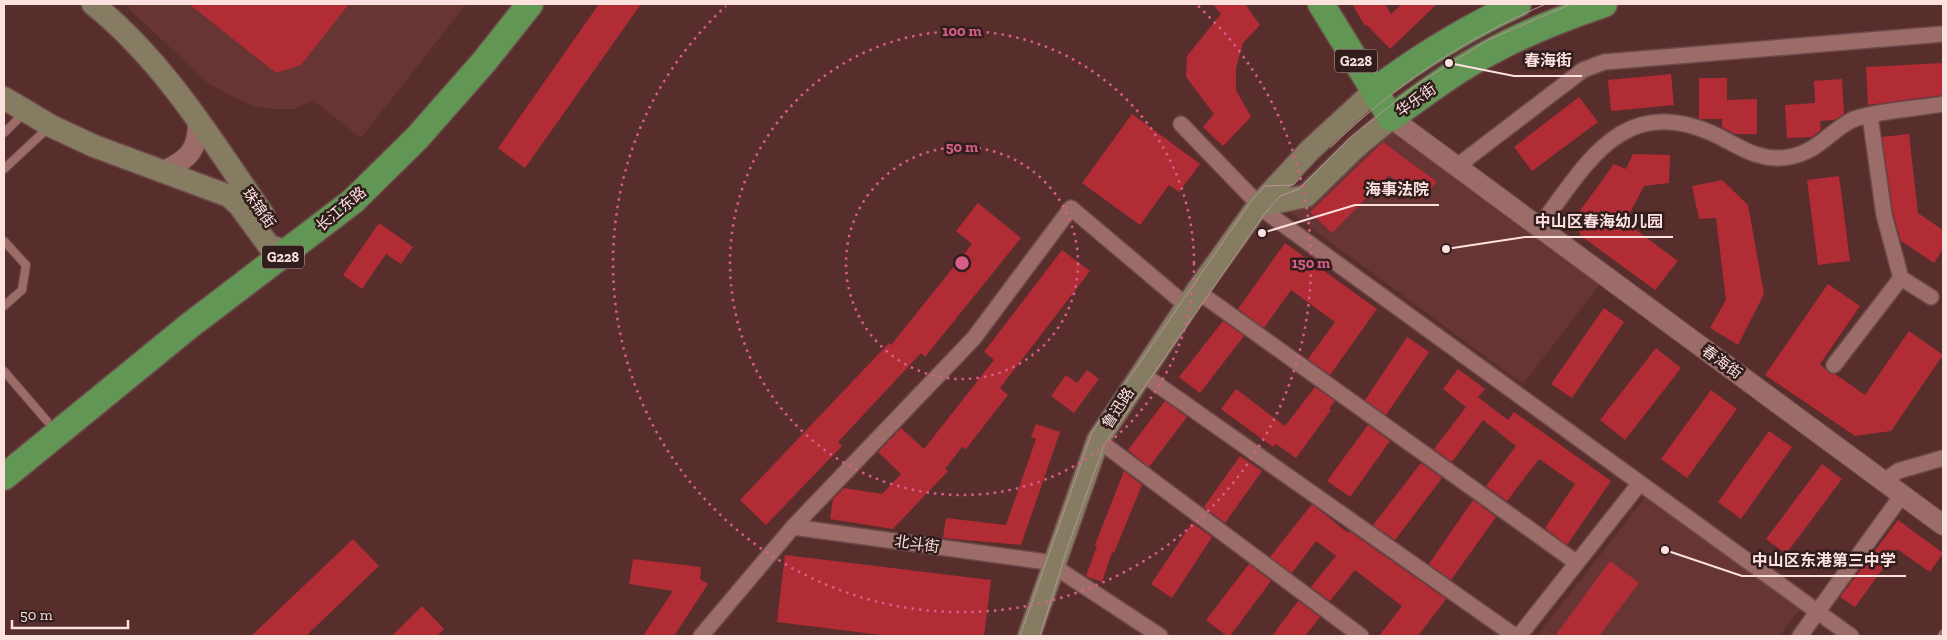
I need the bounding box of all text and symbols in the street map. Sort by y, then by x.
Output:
text: 100 m [942,22,982,40]
callout: 春海街 [1514,45,1582,76]
road number: G228 [1335,49,1377,72]
text: 春海街 [1524,51,1572,70]
street label: 华乐街 [1392,80,1440,120]
text: 50 m [946,138,978,156]
callout: 海事法院 [1355,174,1439,205]
text: 海事法院 [1365,180,1429,199]
street label: 长江东路 [312,183,370,235]
street label: 珠锦街 [239,184,279,232]
callout: 中山区春海幼儿园 [1525,206,1673,237]
text: 中山区春海幼儿园 [1535,212,1663,231]
road number: G228 [262,246,304,268]
centre of rings [953,254,971,272]
text: 150 m [1292,254,1330,272]
street label: 春海街 [1699,341,1745,383]
street label: 鲁迅路 [1098,384,1138,432]
street label: 北斗街 [893,532,941,556]
callout: 中山区东港第三中学 [1742,545,1906,576]
text: 中山区东港第三中学 [1752,551,1896,570]
scale bar [12,598,129,630]
text: 50 m [20,606,53,624]

